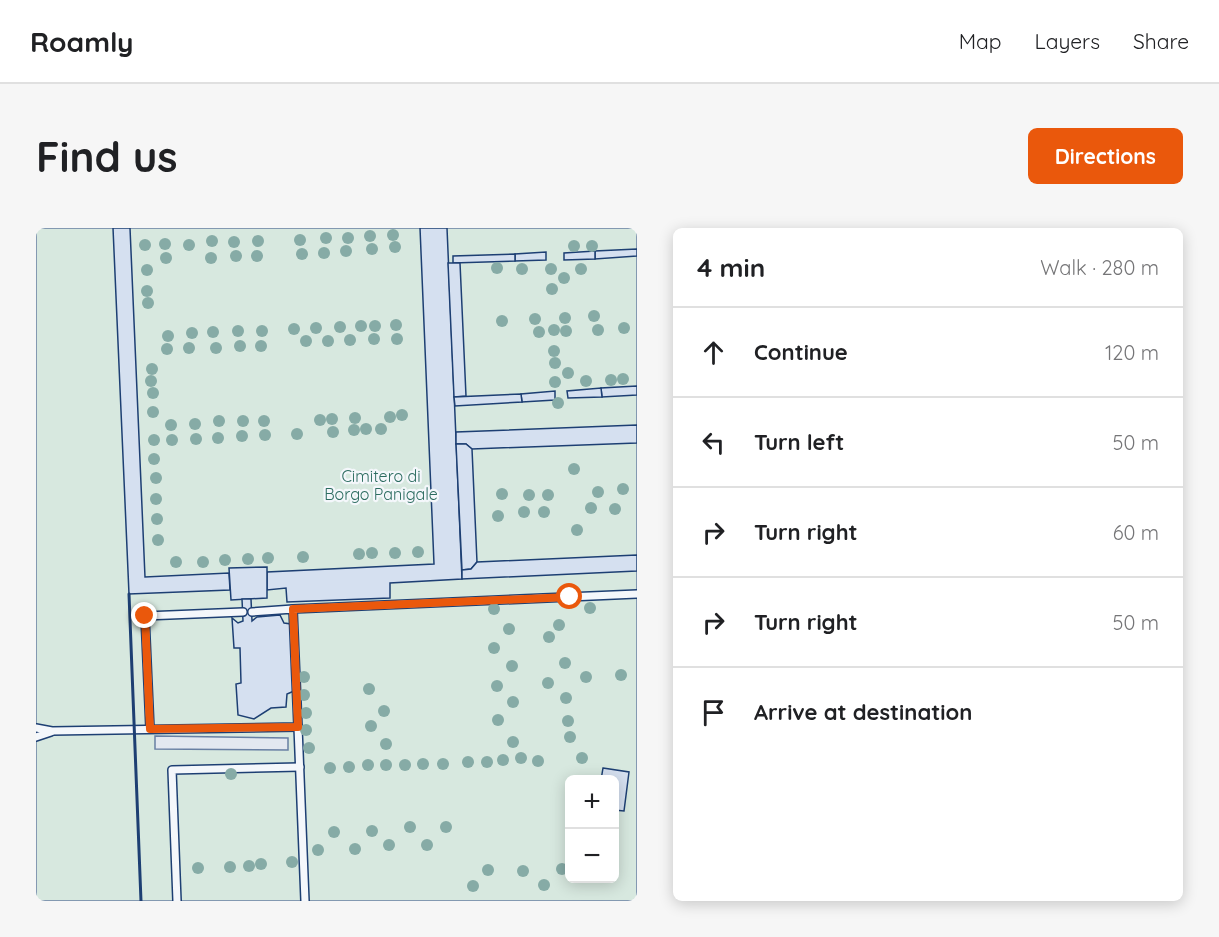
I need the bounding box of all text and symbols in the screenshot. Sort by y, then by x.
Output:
text: Roamly [30,24,134,59]
text: Map [959,28,1002,54]
text: Layers [1035,28,1100,54]
text: Share [1133,28,1189,54]
button: Directions [1028,128,1183,184]
text: Find us [36,130,178,183]
text: 4 min [697,251,765,284]
text: Walk · 280 m [1040,255,1159,280]
icon: ahead [697,336,730,369]
text: Continue [754,338,848,366]
text: 120 m [1105,340,1159,365]
icon: left [697,426,730,459]
text: Turn left [754,428,844,456]
text: 50 m [1113,430,1159,455]
park label: Cimitero di Borgo Panigale [324,466,438,504]
icon: right [697,516,730,549]
text: Turn right [754,518,858,546]
text: 60 m [1113,520,1159,545]
route start [556,583,582,609]
route end [131,602,157,628]
icon: right [697,606,730,639]
text: Turn right [754,608,858,636]
text: 50 m [1113,610,1159,635]
icon: arrive [697,696,730,729]
text: Arrive at destination [754,698,972,726]
map controls [565,775,619,883]
button: + [565,775,619,829]
button: − [565,829,619,883]

